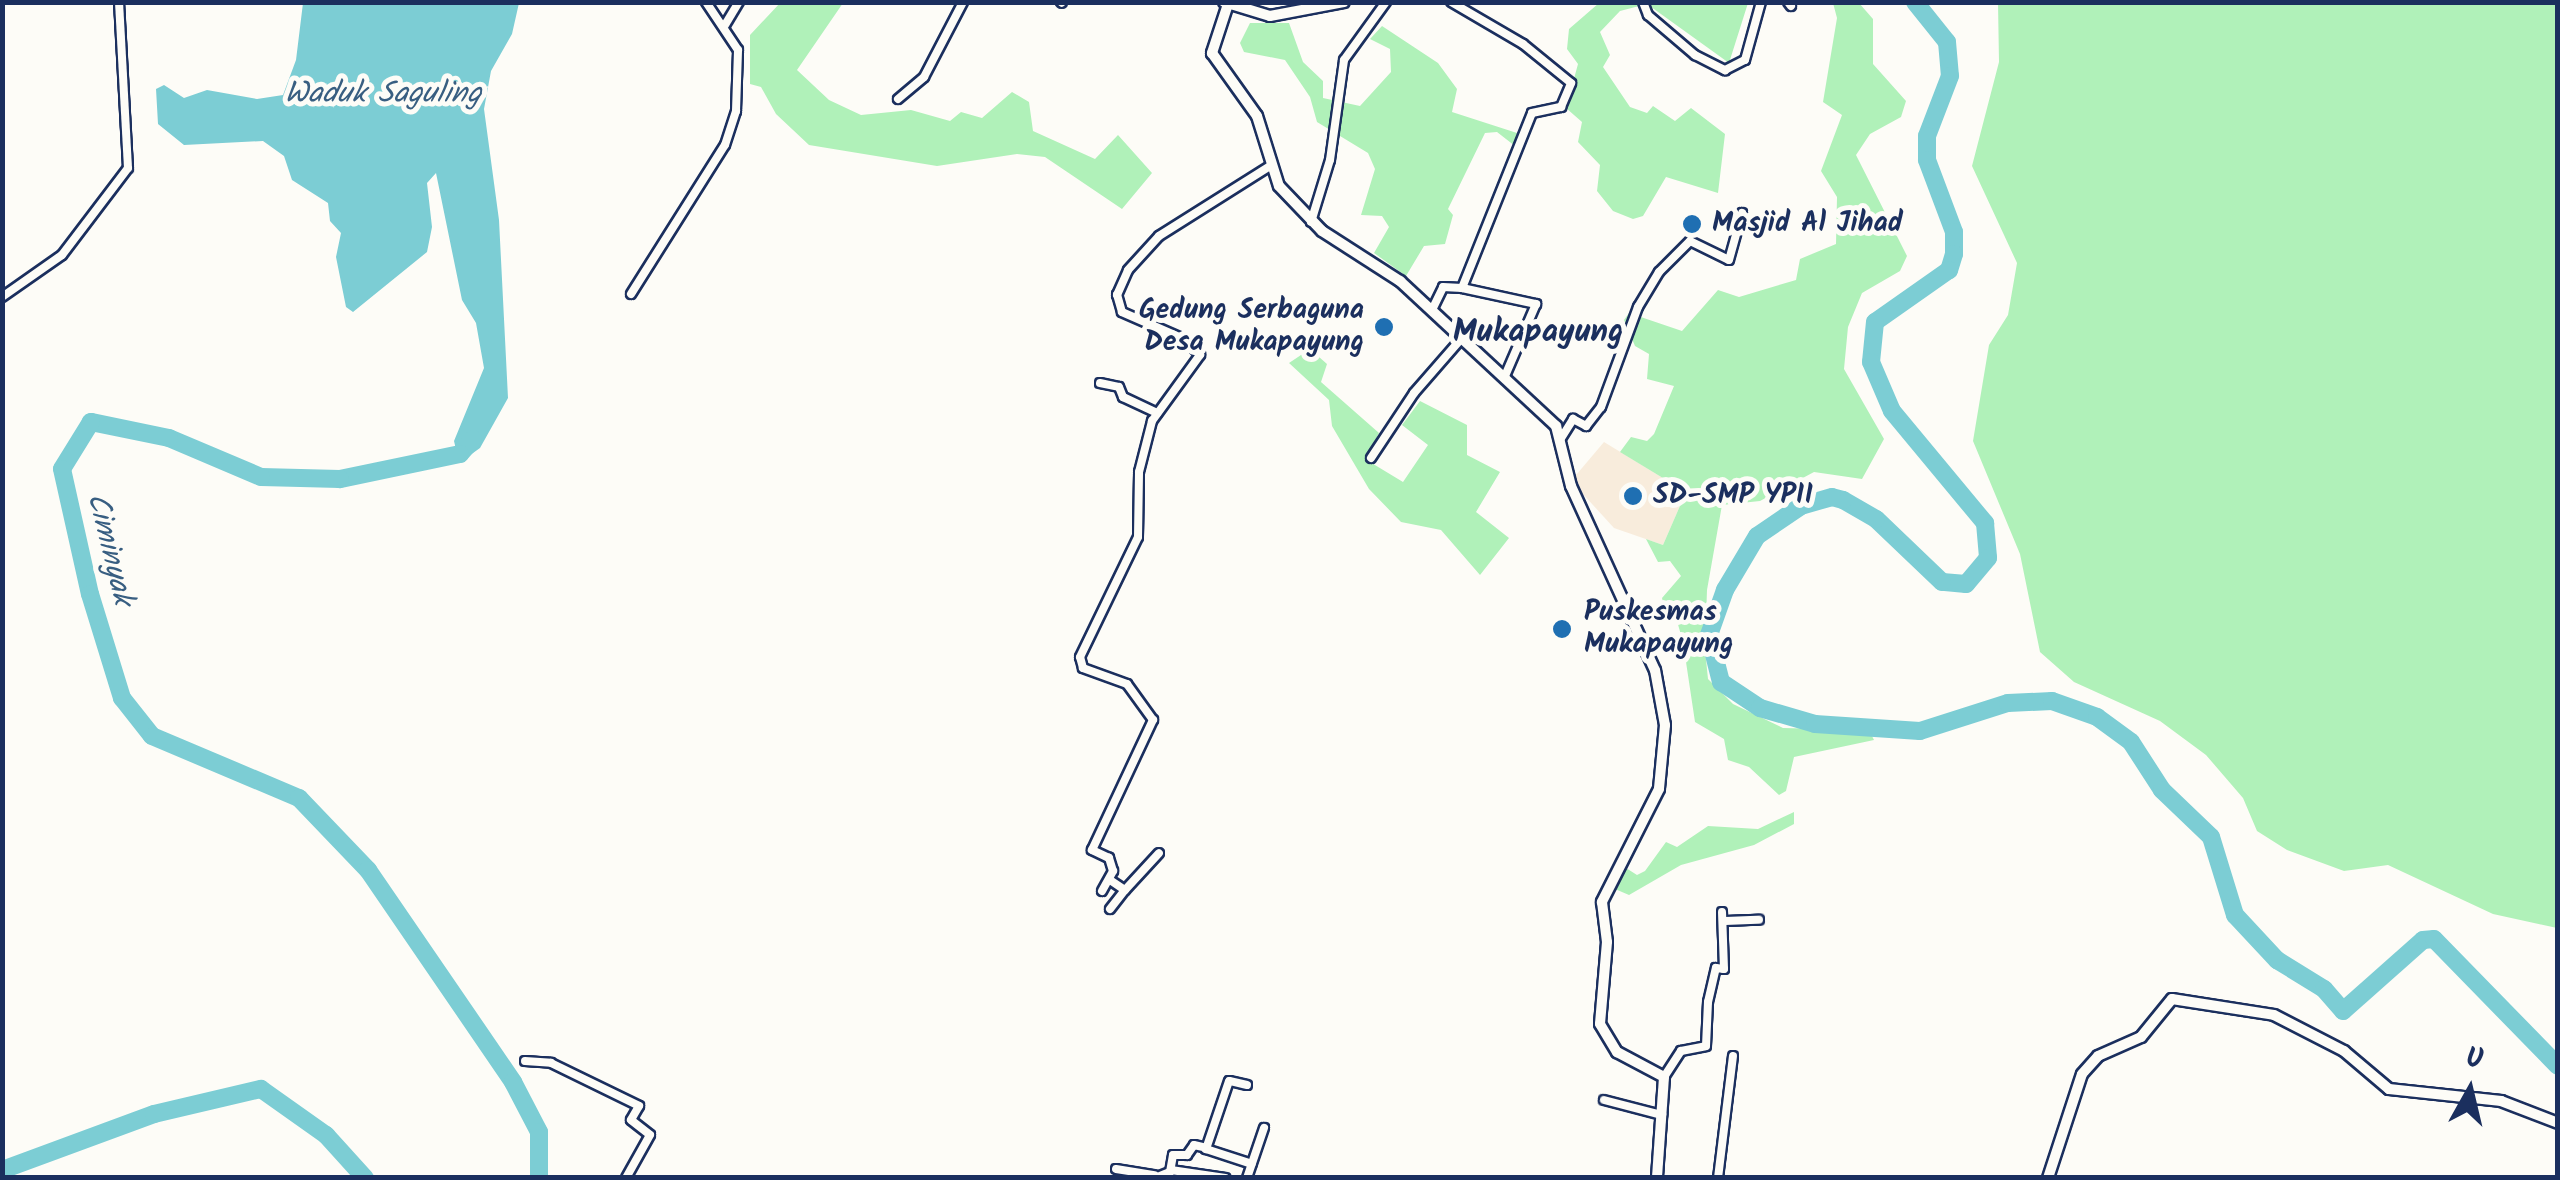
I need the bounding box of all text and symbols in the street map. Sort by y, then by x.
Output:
water label: Waduk Saguling [285,76,481,112]
place label: Masjid Al Jihad [1712,207,1903,241]
marker: Masjid Al Jihad [1681,213,1703,235]
place label: Gedung Serbaguna Desa Mukapayung [1139,294,1364,360]
district label: Mukapayung [1453,314,1623,352]
marker: Gedung Serbaguna Desa Mukapayung [1373,316,1395,338]
place label: SD-SMP YPII [1653,479,1813,513]
marker: SD-SMP YPII [1622,485,1644,507]
water label: Ciminyak [78,489,140,609]
place label: Puskesmas Mukapayung [1584,596,1733,662]
marker: Puskesmas Mukapayung [1549,616,1575,642]
text: U [2463,1036,2486,1083]
north arrow [2420,1040,2520,1140]

